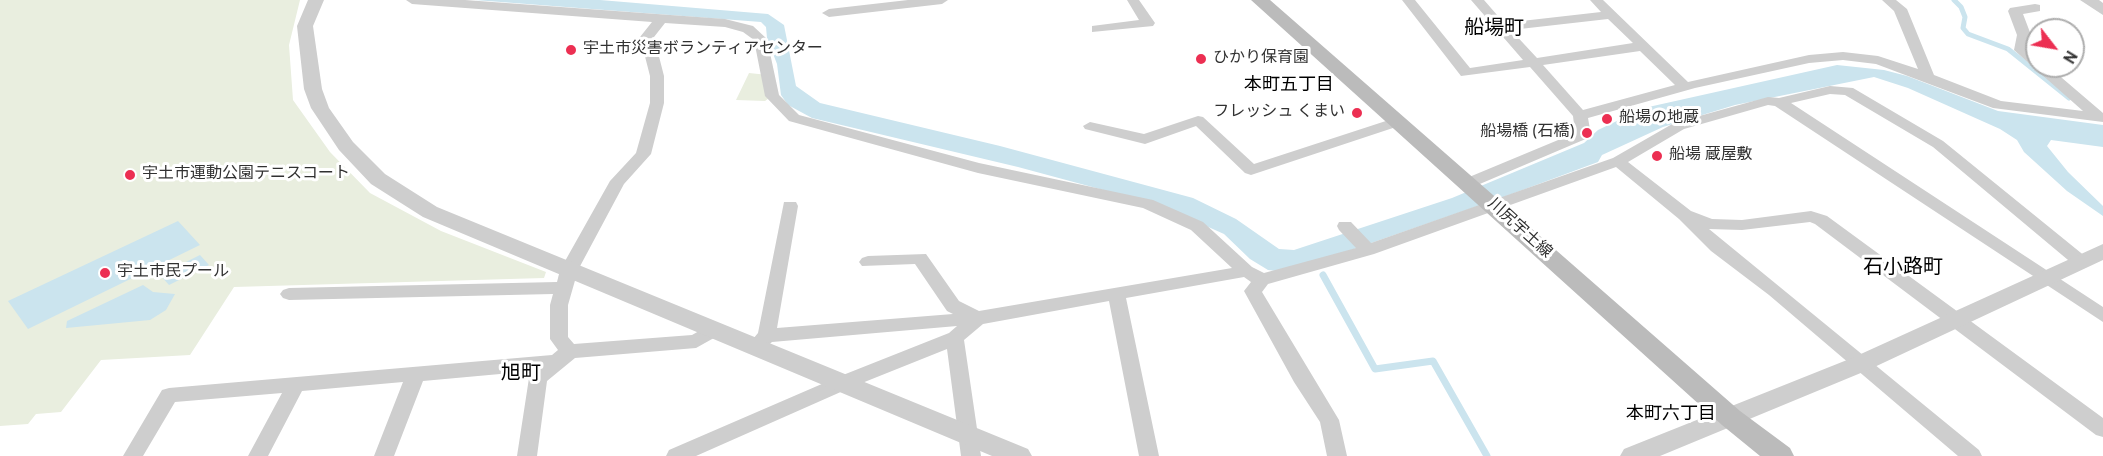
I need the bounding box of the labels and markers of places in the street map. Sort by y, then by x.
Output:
place label: 宇土市災害ボランティアセンター [583,40,823,60]
marker: 宇土市災害ボランティアセンター [564,43,578,57]
place label: ひかり保育園 [1213,49,1309,69]
marker: ひかり保育園 [1194,52,1208,66]
place label: フレッシュ くまい [1213,103,1345,123]
marker: フレッシュ くまい [1350,106,1364,120]
place label: 船場の地蔵 [1619,109,1699,129]
marker: 船場の地蔵 [1600,112,1614,126]
place label: 船場橋 (石橋) [1480,123,1575,143]
marker: 船場橋 (石橋) [1580,126,1594,140]
place label: 船場 蔵屋敷 [1669,146,1753,166]
marker: 船場 蔵屋敷 [1650,149,1664,163]
place label: 宇土市運動公園テニスコート [142,165,350,185]
marker: 宇土市運動公園テニスコート [123,168,137,182]
place label: 宇土市民プール [117,263,229,283]
marker: 宇土市民プール [98,266,112,280]

